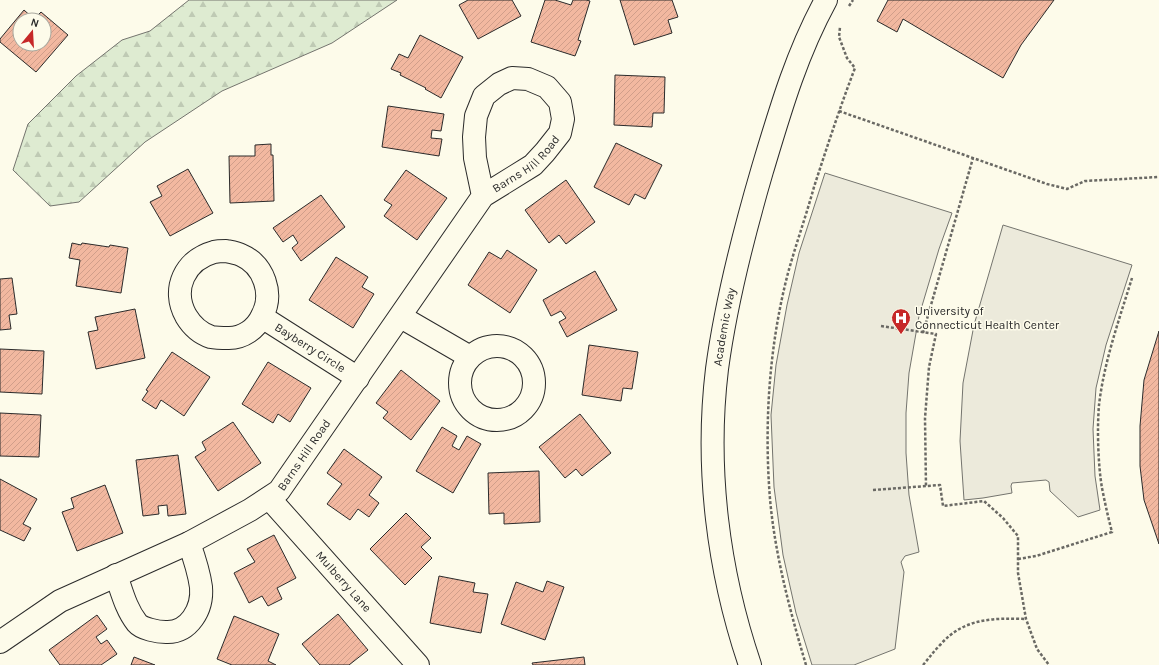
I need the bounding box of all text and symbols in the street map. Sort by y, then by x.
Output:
north arrow [12,12,52,52]
text: N [29,16,41,30]
street label: Barns Hill Road [490,132,563,195]
street label: Academic Way [710,286,738,367]
place label: University of Connecticut Health Center [915,304,1060,332]
hospital icon: University of Connecticut Health Center [890,307,912,335]
street label: Bayberry Circle [272,320,348,375]
street label: Barns Hill Road [274,417,334,493]
street label: Mulberry Lane [313,548,374,615]

